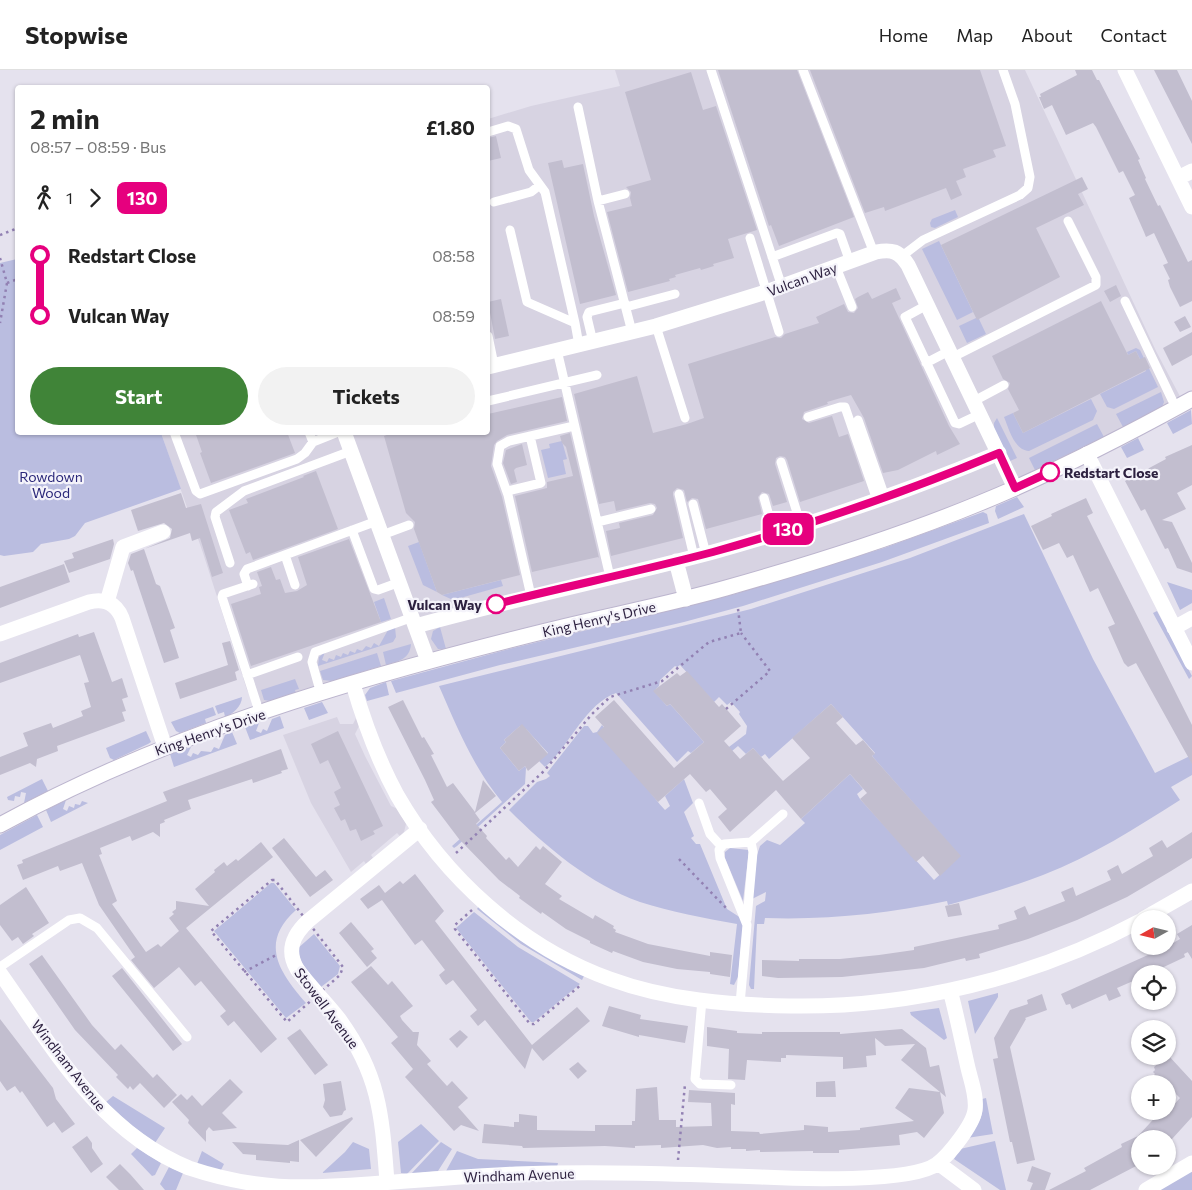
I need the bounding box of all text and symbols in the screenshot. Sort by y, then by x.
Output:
text: Stopwise [25,20,128,49]
text: Home [879,24,928,46]
text: Map [956,24,993,46]
text: About [1021,24,1073,46]
text: Contact [1101,24,1167,46]
text: 2 min [30,101,100,135]
text: £1.80 [426,116,475,139]
text: 08:57 – 08:59 · Bus [30,137,166,156]
icon: walk [30,184,58,212]
icon: forward [81,184,109,212]
text: 130 [127,187,157,209]
text: 1 [66,188,73,207]
text: Redstart Close [68,244,196,267]
text: 08:58 [432,246,475,265]
street label: Vulcan Way [765,258,839,300]
text: Vulcan Way [68,304,169,327]
text: 08:59 [432,306,475,325]
button: Start [30,367,248,425]
button: Tickets [258,367,475,425]
marker: Redstart Close [1040,462,1060,482]
place label: Redstart Close [1064,464,1158,481]
park label: Rowdown Wood [19,468,83,501]
line badge: 130 [759,513,817,545]
text: 130 [773,518,803,540]
marker: Vulcan Way [486,594,506,614]
place label: Vulcan Way [407,596,482,613]
street label: King Henry's Drive [541,598,657,640]
street label: King Henry's Drive [153,705,267,759]
north arrow [1131,910,1176,955]
map controls [1131,910,1176,1175]
street label: Stowell Avenue [291,964,363,1052]
button: locate [1131,965,1176,1010]
street label: Windham Avenue [28,1016,110,1114]
button: layers [1131,1020,1176,1065]
button: + [1131,1075,1176,1120]
button: − [1131,1130,1176,1175]
street label: Windham Avenue [463,1165,575,1185]

